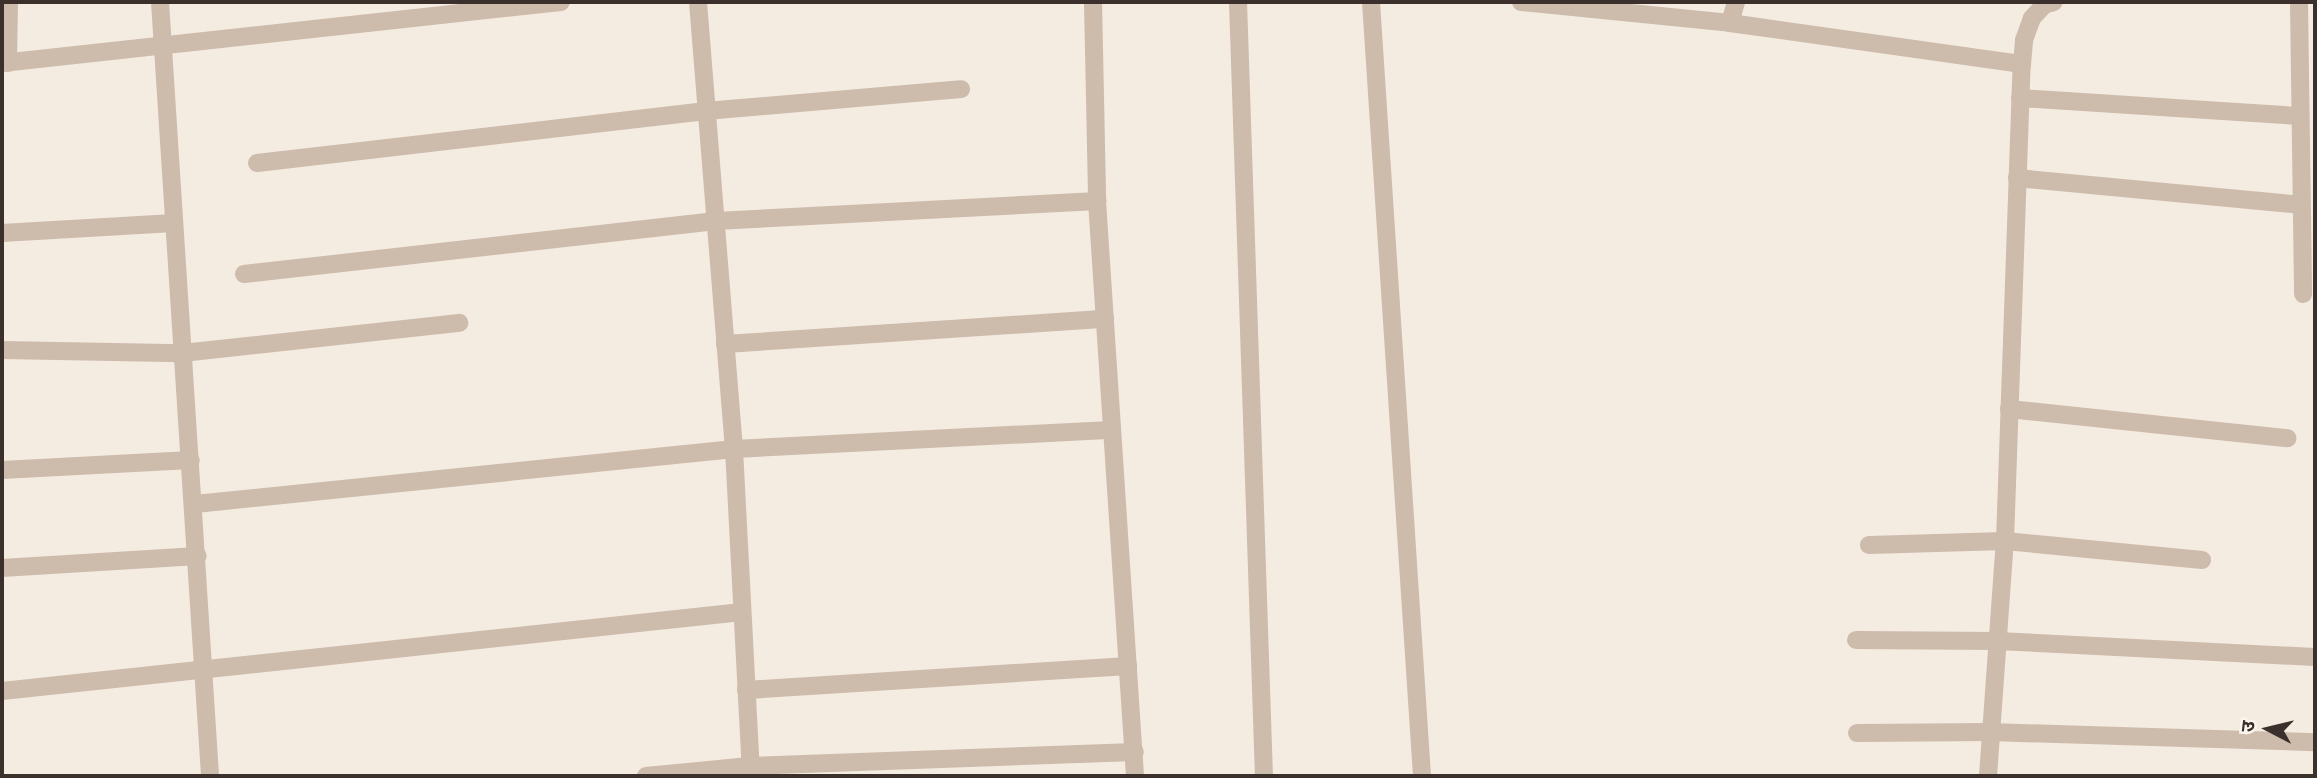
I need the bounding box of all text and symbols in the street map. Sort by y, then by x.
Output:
north arrow [2233,694,2303,764]
text: उ [2235,719,2259,733]

